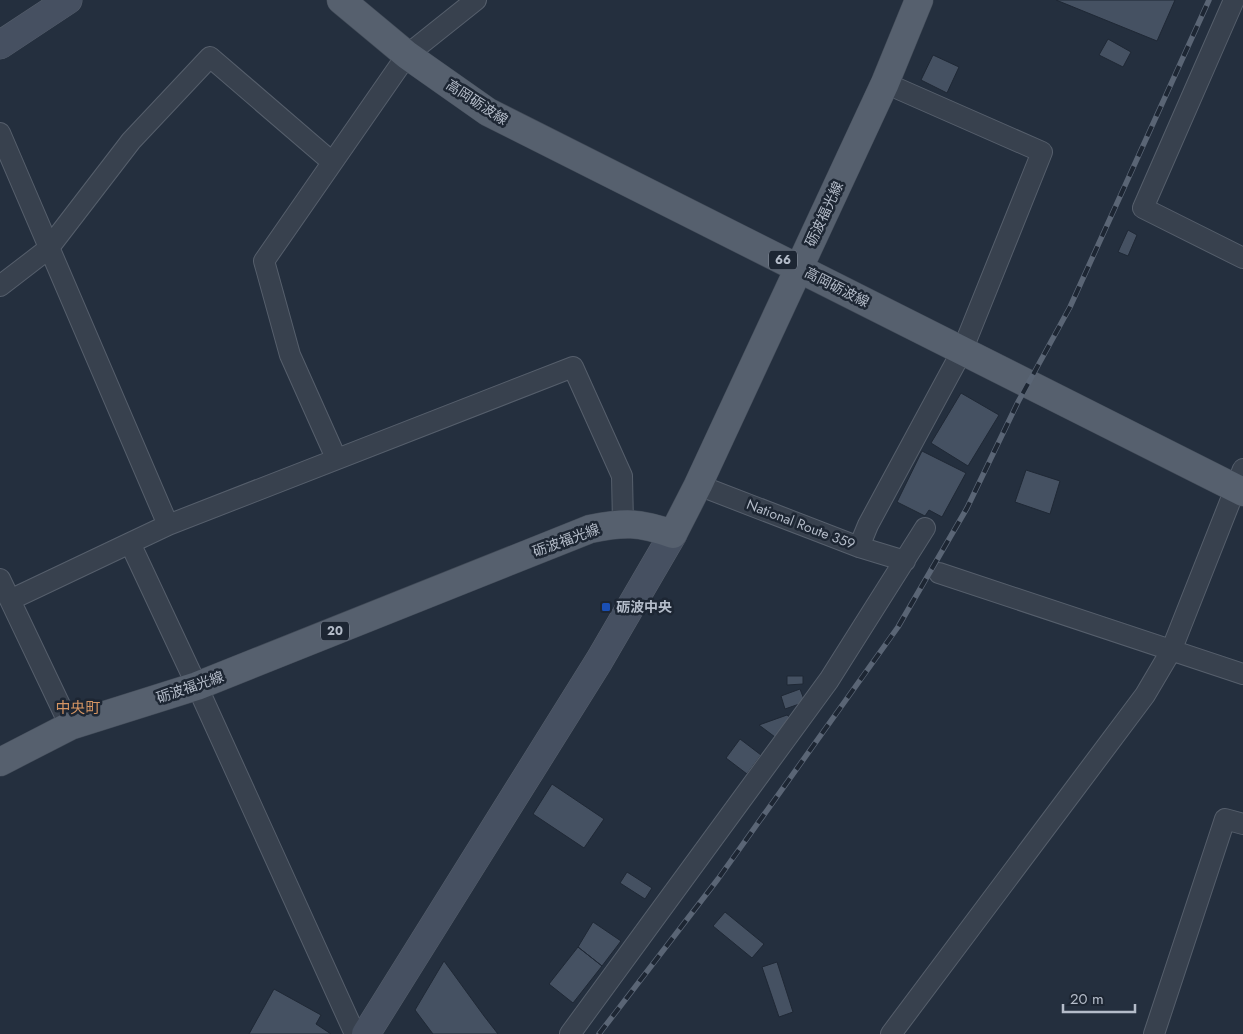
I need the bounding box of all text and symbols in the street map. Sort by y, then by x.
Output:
street label: 高岡砺波線 [442,75,512,129]
street label: 砺波福光線 [800,178,848,250]
road number: 66 [769,250,797,270]
street label: 高岡砺波線 [801,262,873,312]
street label: National Route 359 [744,494,858,554]
street label: 砺波福光線 [530,519,602,561]
place label: 砺波中央 [616,597,672,617]
marker: 砺波中央 [600,601,612,613]
road number: 20 [321,622,349,640]
street label: 砺波福光線 [154,666,226,708]
district label: 中央町 [55,697,101,719]
scale bar [1063,982,1136,1014]
text: 20 m [1070,988,1104,1010]

